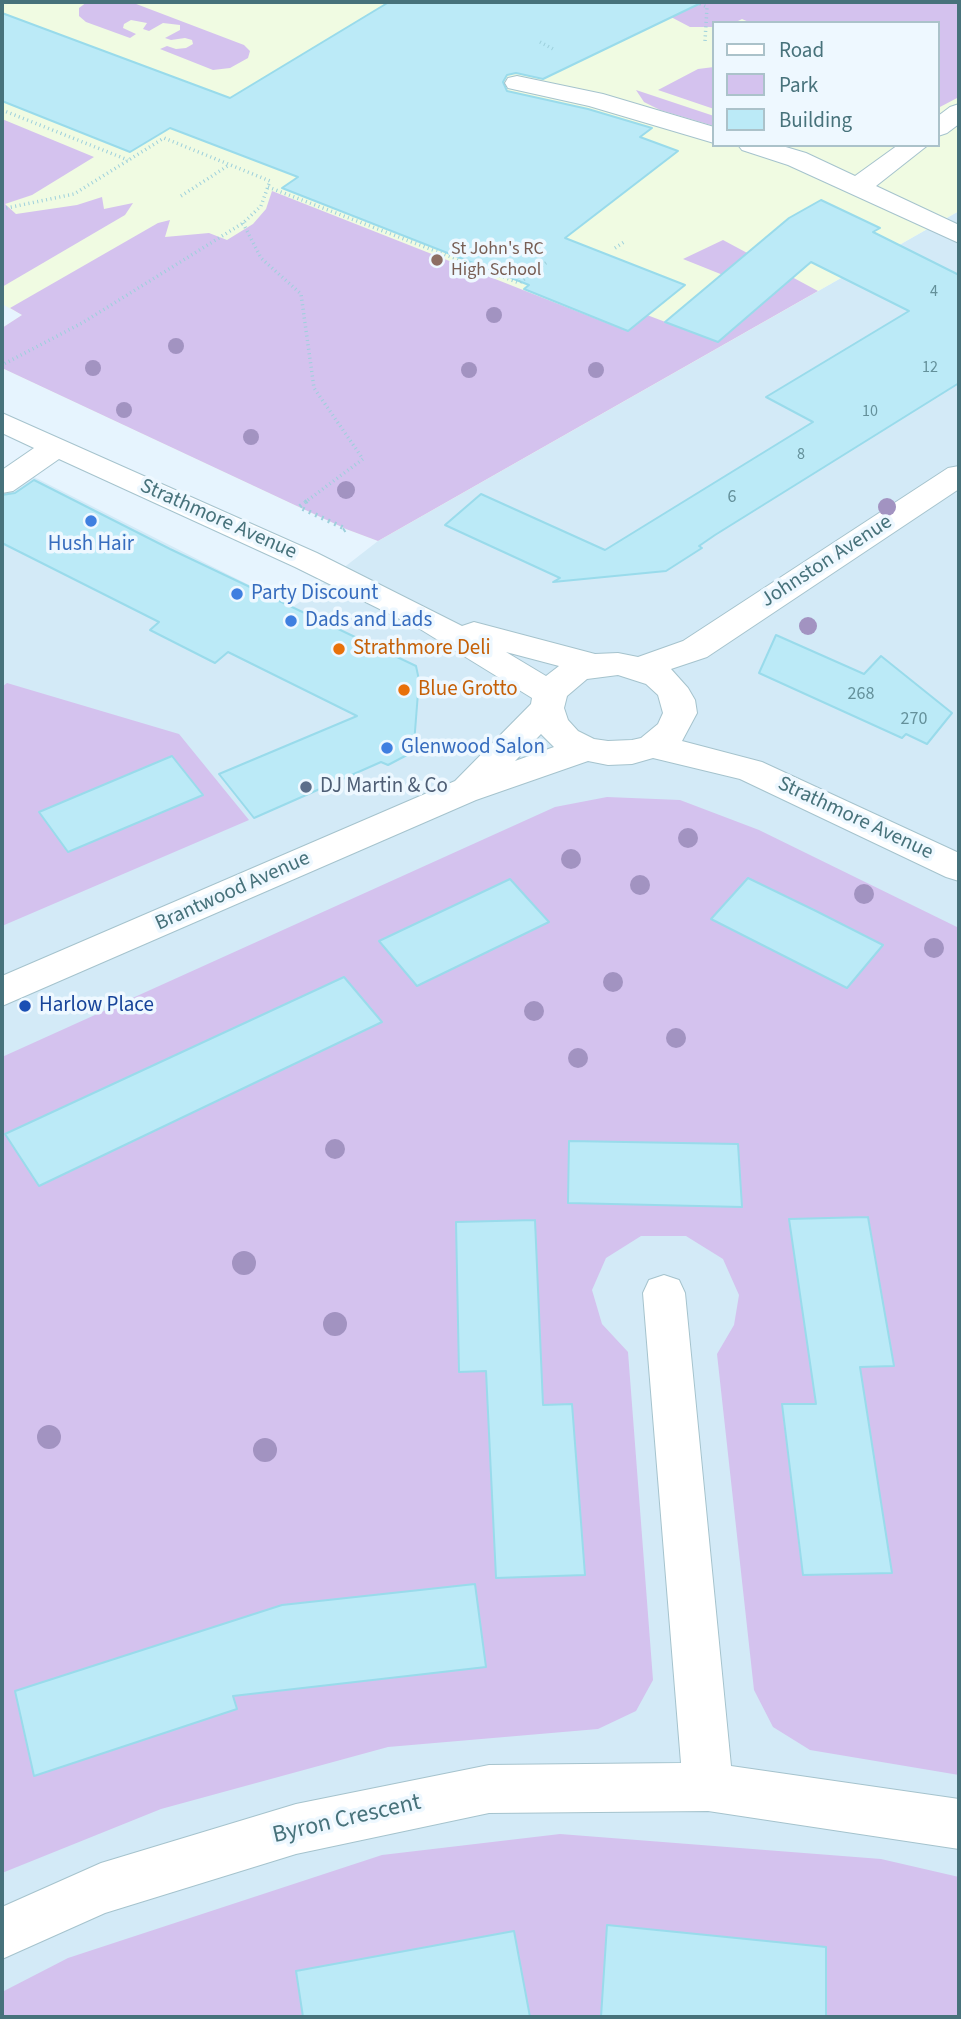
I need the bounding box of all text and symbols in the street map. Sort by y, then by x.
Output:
legend [712,21,940,147]
text: Road [779,35,824,65]
text: Park [779,70,818,100]
text: Building [779,105,852,135]
place label: St John's RC High School [451,239,544,282]
marker: St John's RC High School [429,252,445,268]
house number: 4 [930,282,938,302]
house number: 12 [922,358,938,378]
house number: 10 [862,402,878,422]
house number: 8 [797,445,805,465]
street label: Strathmore Avenue [136,474,300,566]
house number: 6 [728,487,736,509]
street label: Johnston Avenue [757,510,897,614]
marker: Hush Hair [83,513,99,529]
place label: Hush Hair [48,532,134,558]
place label: Party Discount [251,581,378,607]
marker: Party Discount [229,586,245,602]
place label: Dads and Lads [305,608,432,634]
marker: Dads and Lads [283,613,299,629]
place label: Strathmore Deli [353,636,491,662]
marker: Strathmore Deli [331,641,347,657]
place label: Blue Grotto [418,677,518,703]
marker: Blue Grotto [396,682,412,698]
house number: 268 [848,684,874,706]
house number: 270 [901,709,927,731]
place label: Glenwood Salon [401,735,545,761]
marker: Glenwood Salon [379,740,395,756]
street label: Strathmore Avenue [773,772,937,866]
place label: DJ Martin & Co [320,774,448,800]
marker: DJ Martin & Co [298,779,314,795]
street label: Brantwood Avenue [152,847,314,937]
place label: Harlow Place [39,993,154,1019]
marker: Harlow Place [17,998,33,1014]
street label: Byron Crescent [270,1789,424,1851]

